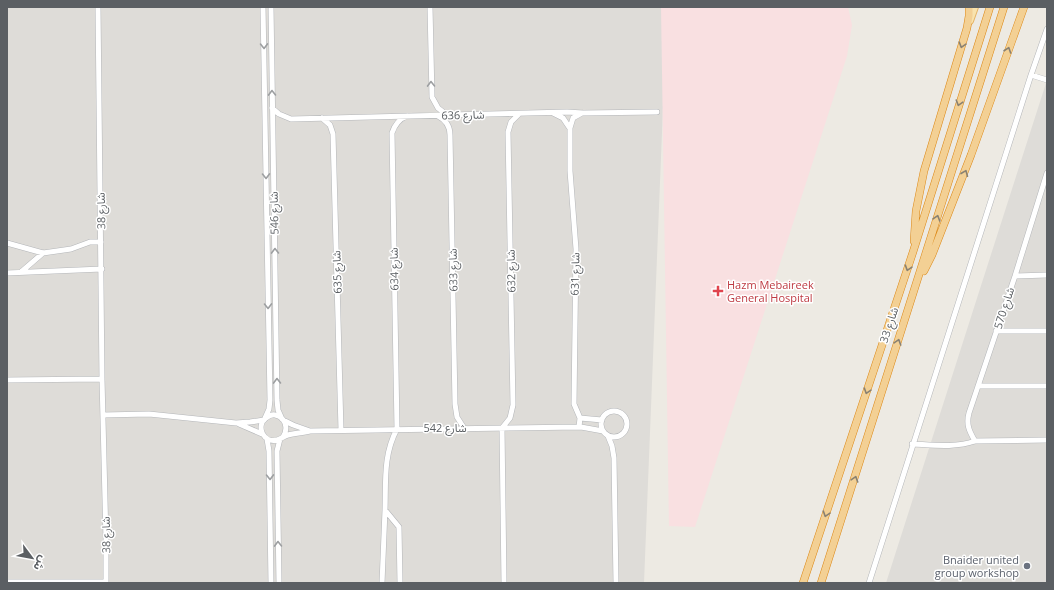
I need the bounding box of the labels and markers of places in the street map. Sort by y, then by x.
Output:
place label: Hazm Mebaireek General Hospital [727,277,814,305]
marker: Hazm Mebaireek General Hospital [712,285,724,297]
place label: Bnaider united group workshop [935,552,1019,580]
marker: Bnaider united group workshop [1022,561,1032,571]

